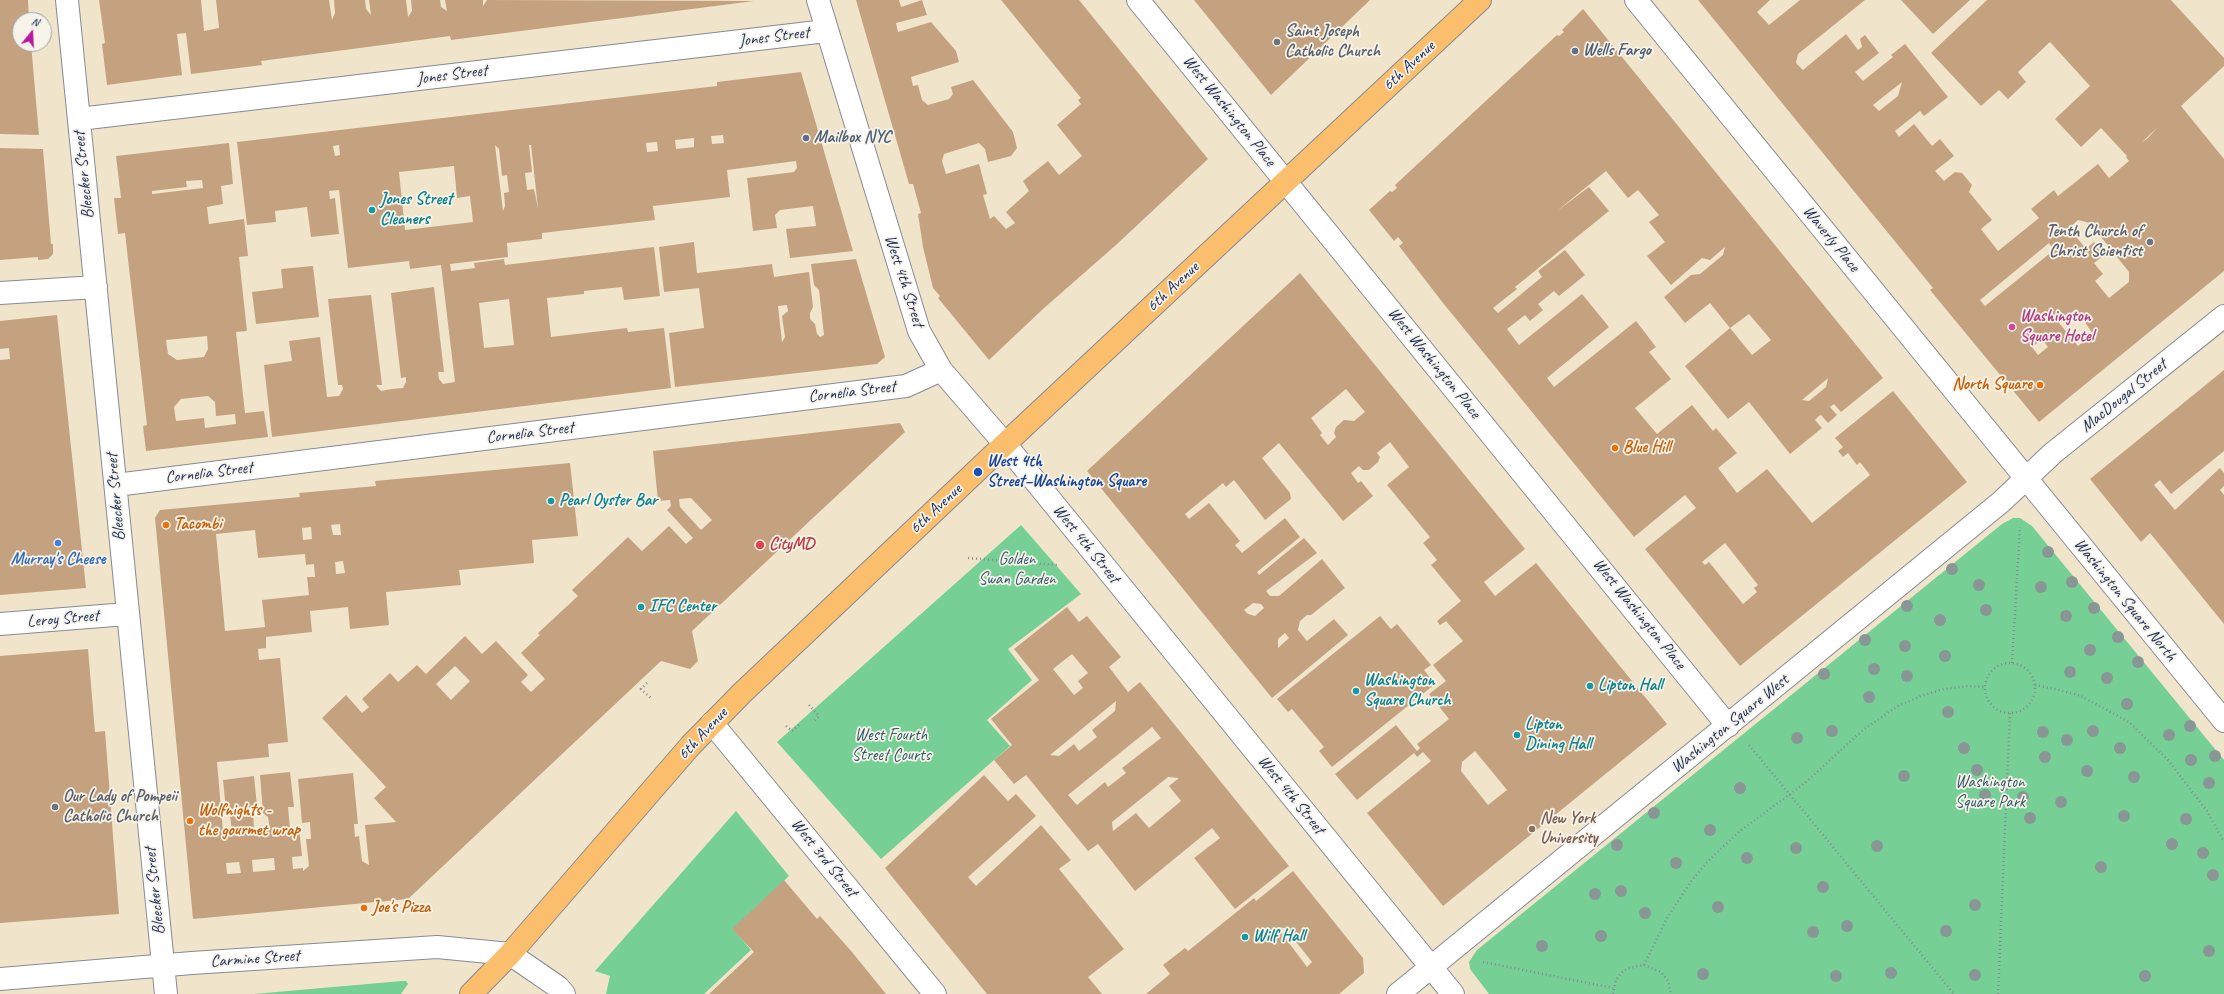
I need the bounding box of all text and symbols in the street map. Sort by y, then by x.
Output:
north arrow [12,12,52,52]
text: N [30,14,41,29]
place label: Saint Joseph Catholic Church [1285,22,1380,62]
street label: Jones Street [737,23,811,51]
marker: Saint Joseph Catholic Church [1272,37,1282,47]
street label: 6th Avenue [1379,37,1439,95]
place label: Wells Fargo [1583,41,1651,61]
marker: Wells Fargo [1570,46,1580,56]
street label: West Washington Place [1178,51,1280,171]
street label: Jones Street [415,61,489,89]
place label: Mailbox NYC [814,128,891,148]
street label: Bleecker Street [69,130,99,220]
marker: Mailbox NYC [801,133,811,143]
place label: Jones Street Cleaners [380,190,452,230]
street label: Waverly Place [1798,202,1864,276]
marker: Jones Street Cleaners [367,205,377,215]
place label: Tenth Church of Christ Scientist [2046,222,2142,262]
street label: West 4th Street [880,232,928,330]
marker: Tenth Church of Christ Scientist [2145,237,2155,247]
street label: 6th Avenue [1143,258,1203,316]
street label: West Washington Place [1383,303,1485,423]
place label: Washington Square Hotel [2020,307,2094,347]
marker: Washington Square Hotel [2007,322,2017,332]
street label: MacDougal Street [2077,355,2171,437]
place label: North Square [1952,375,2032,395]
street label: Cornelia Street [807,377,897,407]
marker: North Square [2035,380,2045,390]
street label: Cornelia Street [485,418,575,448]
place label: Blue Hill [1623,438,1670,458]
marker: Blue Hill [1610,443,1620,453]
street label: Bleecker Street [102,452,130,542]
place label: West 4th Street–Washington Square [987,452,1146,492]
street label: Cornelia Street [164,458,254,488]
marker: West 4th Street–Washington Square [972,466,984,478]
street label: 6th Avenue [906,480,966,538]
place label: Pearl Oyster Bar [559,491,657,511]
marker: Pearl Oyster Bar [546,496,556,506]
street label: West 4th Street [1048,500,1124,588]
place label: Tacombi [174,515,221,535]
marker: Tacombi [161,520,171,530]
street label: Washington Square North [2069,534,2181,666]
place label: CityMD [769,535,814,555]
marker: Murray's Cheese [53,538,63,548]
marker: CityMD [754,539,766,551]
place label: Murray's Cheese [11,550,105,570]
park label: Golden Swan Garden [978,550,1056,590]
street label: West Washington Place [1588,554,1690,674]
place label: IFC Center [649,597,716,617]
marker: IFC Center [636,602,646,612]
street label: Leroy Street [26,606,100,632]
street label: Washington Square West [1667,670,1793,778]
place label: Washington Square Church [1364,671,1451,711]
place label: Lipton Hall [1598,676,1662,696]
marker: Lipton Hall [1585,681,1595,691]
marker: Washington Square Church [1351,686,1361,696]
street label: 6th Avenue [674,704,732,764]
place label: Lipton Dining Hall [1525,715,1591,755]
park label: West Fourth Street Courts [852,726,930,766]
marker: Lipton Dining Hall [1512,730,1522,740]
street label: West 4th Street [1253,751,1329,839]
park label: Washington Square Park [1955,773,2025,813]
place label: Our Lady of Pompeii Catholic Church [63,787,177,827]
place label: Wolfnights - the gourmet wrap [198,801,300,841]
marker: Our Lady of Pompeii Catholic Church [50,802,60,812]
place label: New York University [1540,809,1597,849]
street label: West 3rd Street [786,815,862,901]
marker: Wolfnights - the gourmet wrap [185,816,195,826]
marker: New York University [1527,824,1537,834]
street label: Bleecker Street [140,846,170,936]
place label: Joe's Pizza [372,898,430,918]
marker: Joe's Pizza [359,903,369,913]
place label: Wilf Hall [1253,927,1305,947]
marker: Wilf Hall [1240,932,1250,942]
street label: Carmine Street [210,946,300,972]

